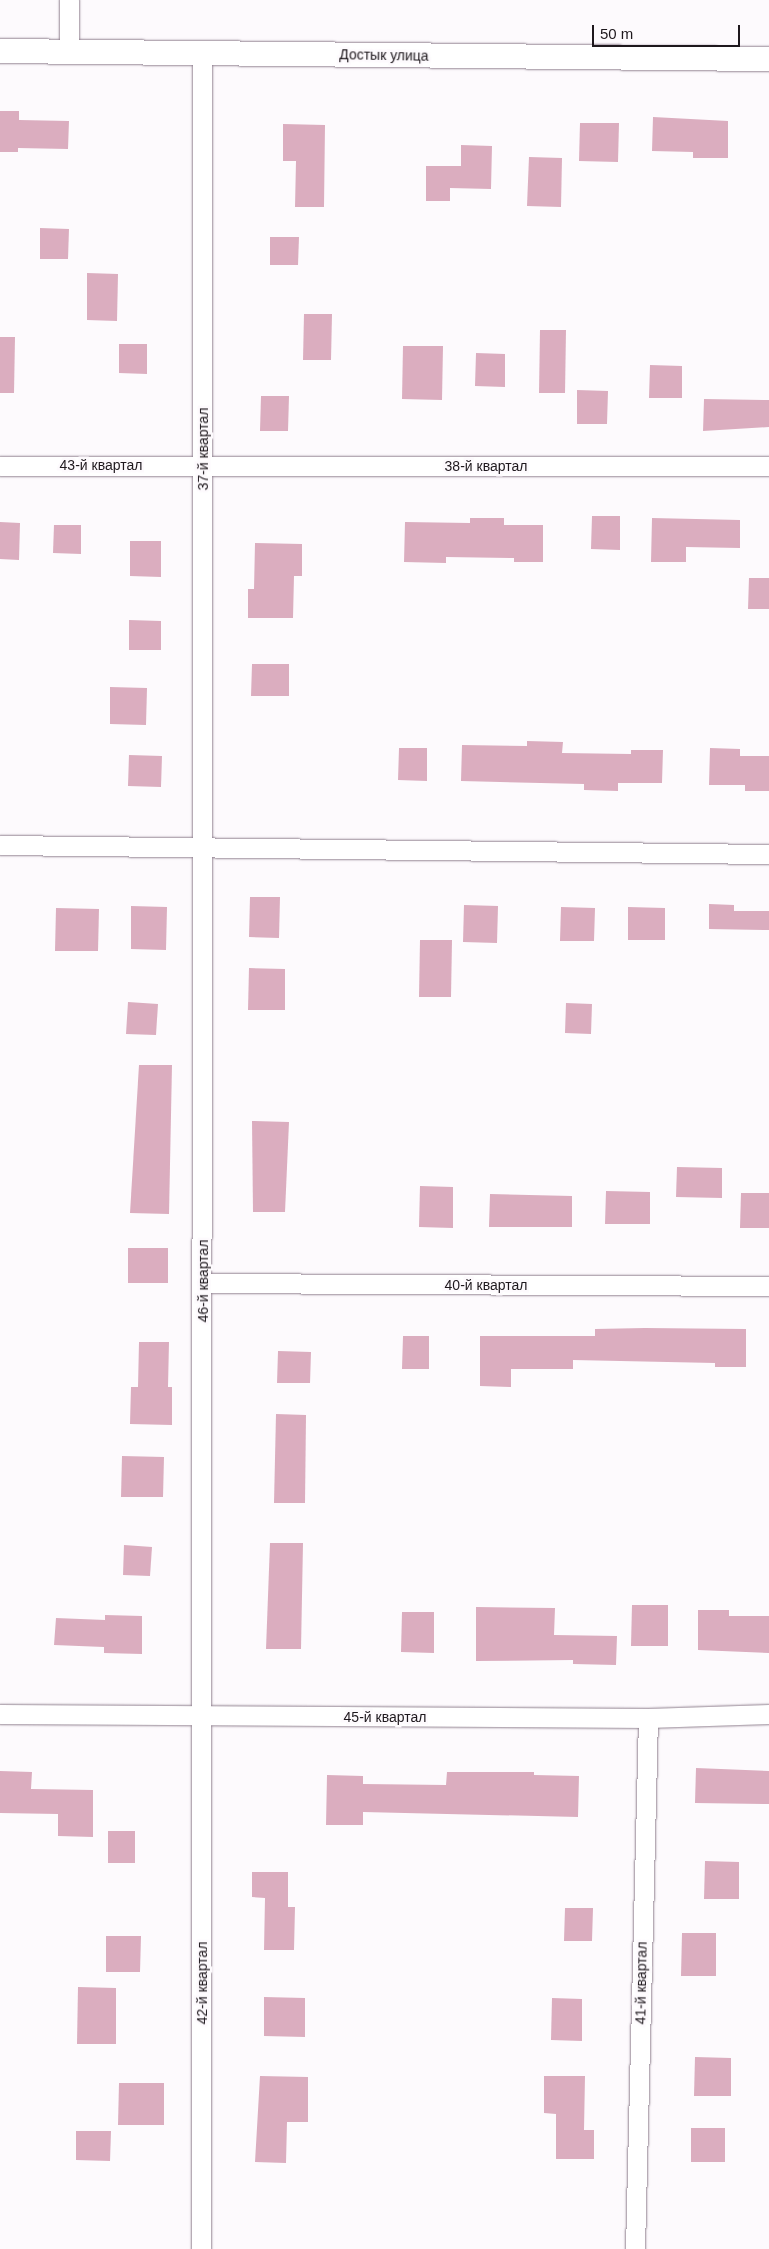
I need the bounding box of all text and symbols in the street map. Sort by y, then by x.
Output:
scale bar [594,15,742,47]
text: 50 m [600,25,633,42]
street label: Достык улица [339,46,429,64]
street label: 37-й квартал [195,408,211,490]
street label: 43-й квартал [60,457,142,473]
street label: 38-й квартал [445,458,527,474]
street label: 46-й квартал [195,1240,211,1322]
street label: 40-й квартал [445,1277,527,1293]
street label: 45-й квартал [344,1709,426,1725]
street label: 41-й квартал [632,1941,650,2025]
street label: 42-й квартал [194,1942,210,2024]

